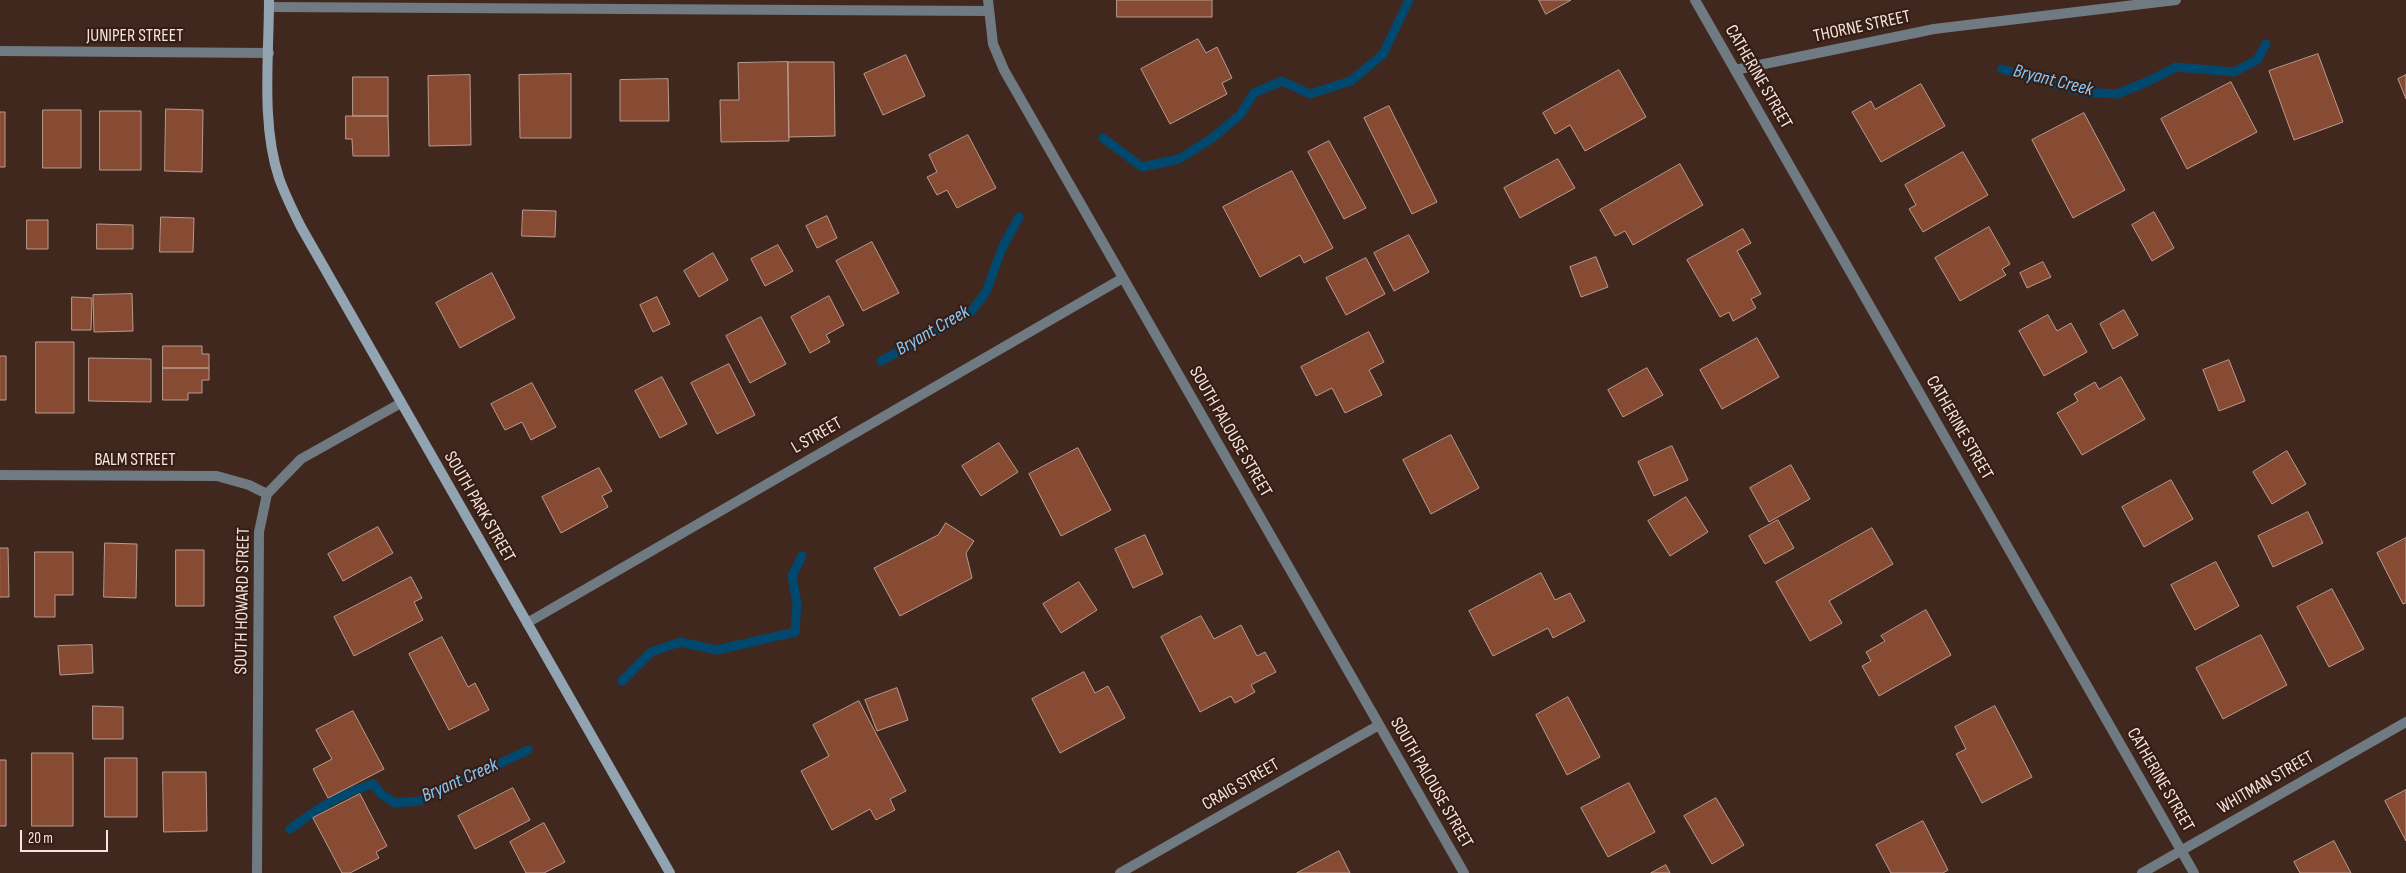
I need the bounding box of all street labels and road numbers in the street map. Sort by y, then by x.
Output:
street label: THORNE STREET [1812,6,1912,48]
street label: CATHERINE STREET [1720,21,1796,133]
street label: JUNIPER STREET [87,25,183,47]
street label: SOUTH PALOUSE STREET [1184,363,1276,501]
street label: CATHERINE STREET [1921,372,1997,484]
street label: L STREET [788,413,846,459]
street label: SOUTH PARK STREET [439,448,519,566]
street label: BALM STREET [94,449,176,471]
street label: SOUTH HOWARD STREET [231,527,255,675]
street label: SOUTH PALOUSE STREET [1385,714,1477,852]
street label: CATHERINE STREET [2122,724,2198,836]
street label: WHITMAN STREET [2214,747,2318,819]
street label: CRAIG STREET [1199,754,1283,816]

